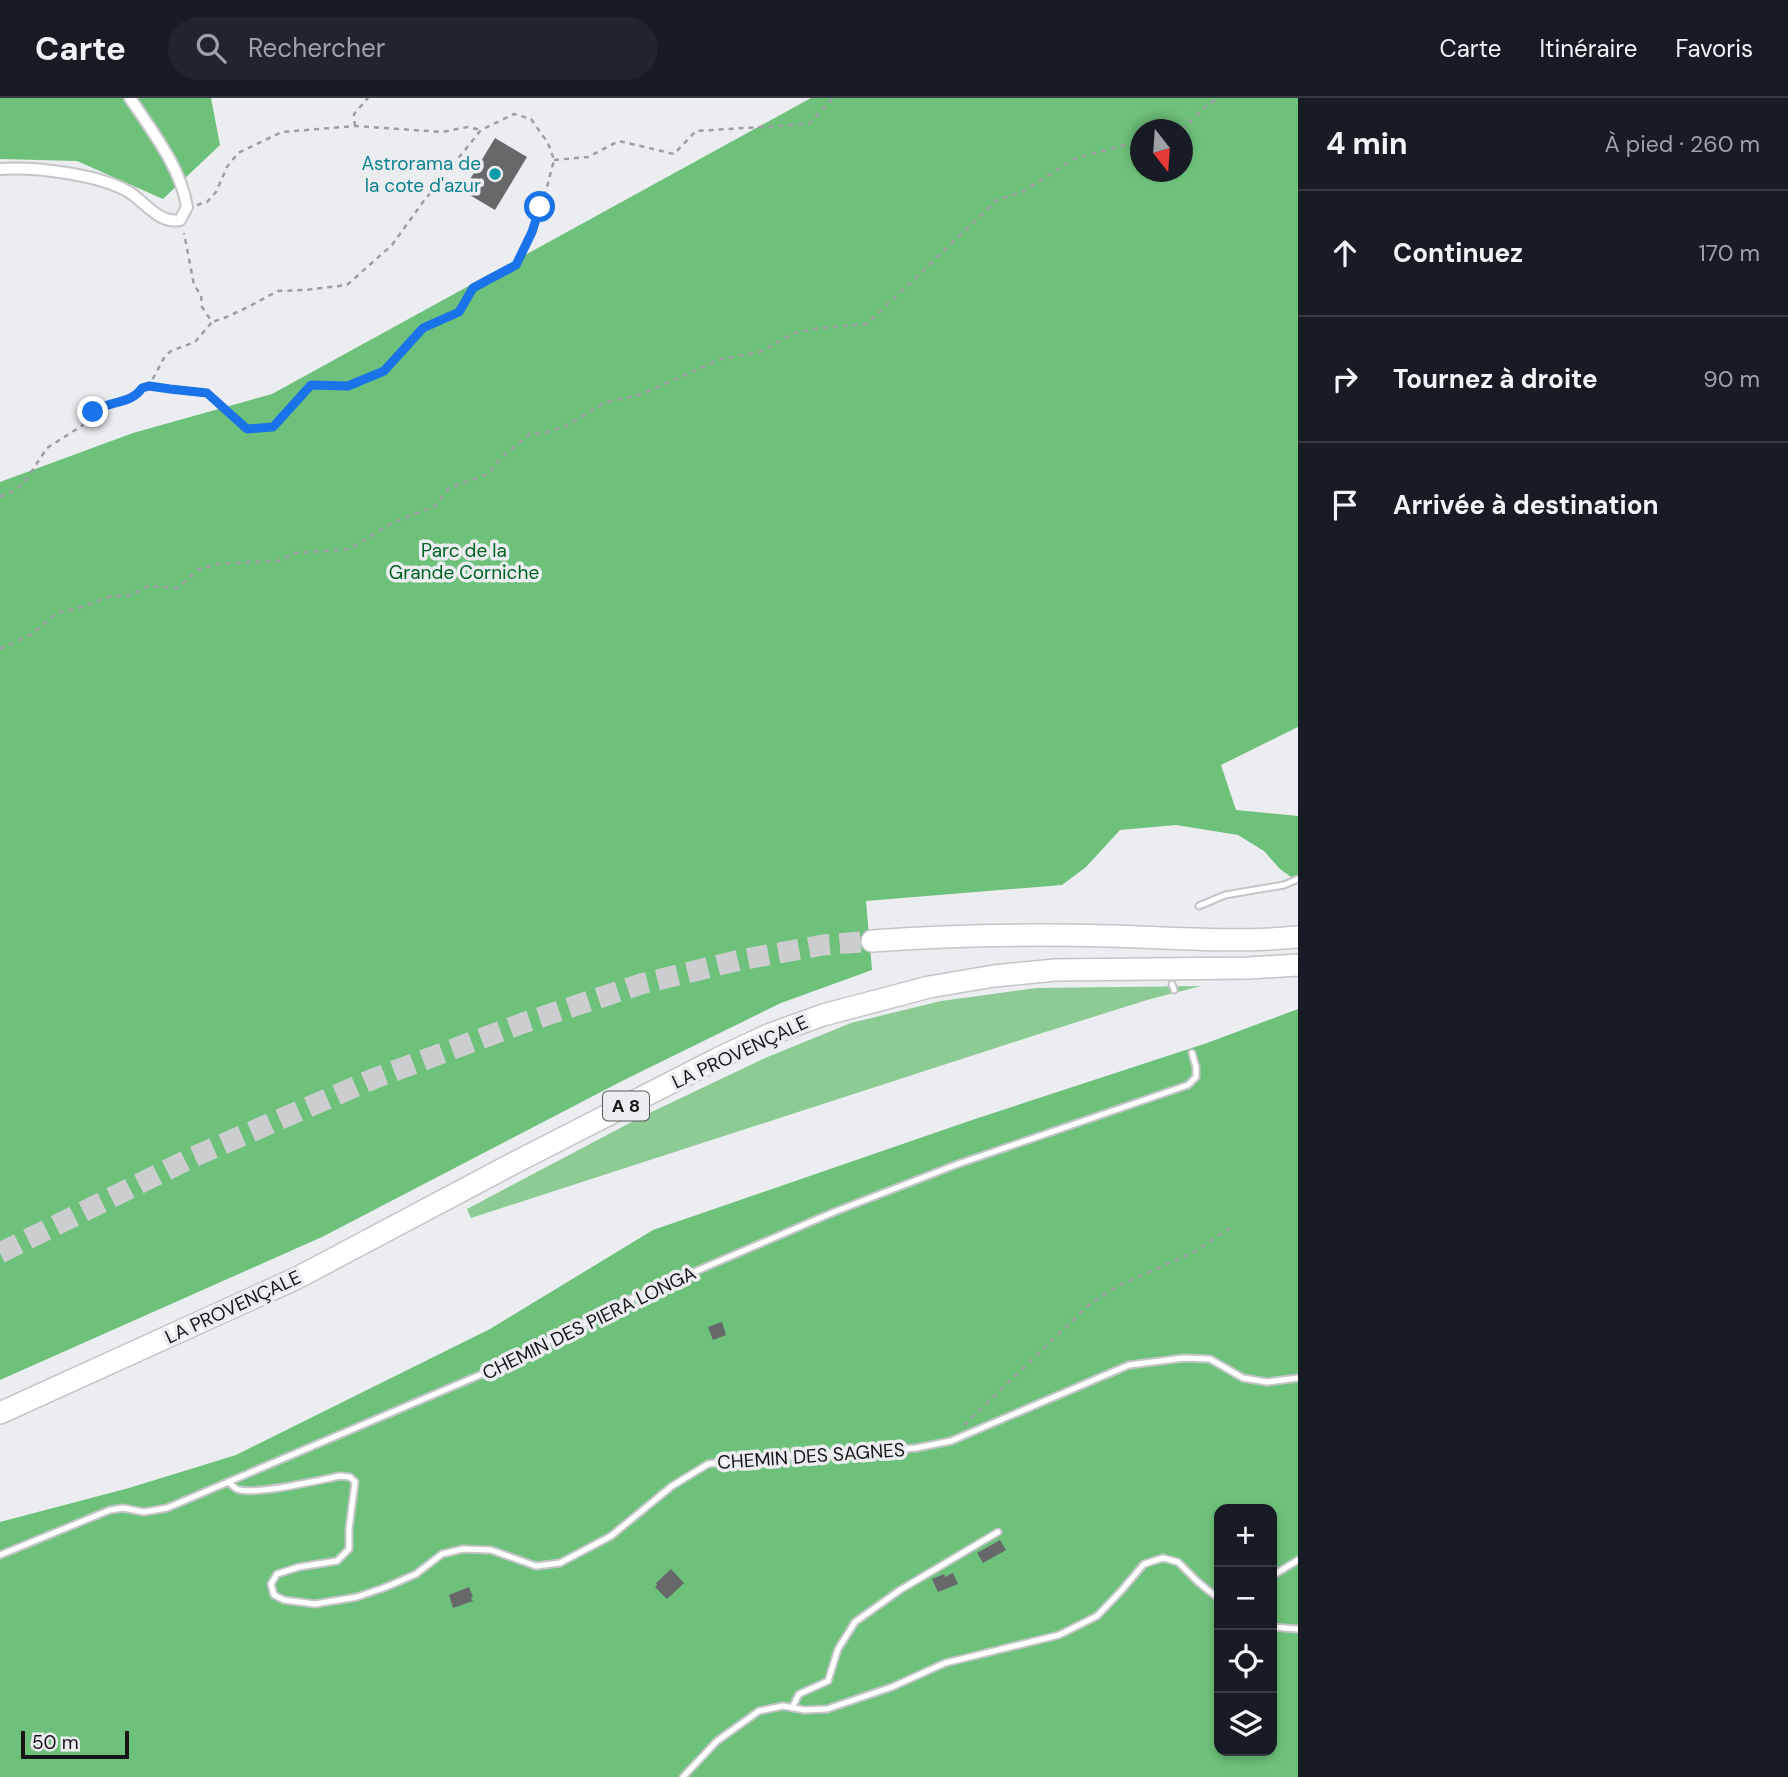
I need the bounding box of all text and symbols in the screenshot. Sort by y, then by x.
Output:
search box [168,17,658,80]
text: Carte [35,27,126,70]
icon: search [192,29,230,67]
text: Rechercher [248,31,385,65]
text: Carte [1440,33,1501,64]
text: Itinéraire [1539,33,1637,64]
text: Favoris [1675,33,1753,64]
north arrow [1130,119,1193,182]
text: 4 min [1326,124,1408,163]
text: À pied · 260 m [1604,129,1760,159]
place label: Astrorama de la cote d'azur [361,151,481,198]
marker: Astrorama de la cote d'azur [487,166,503,182]
route start [524,191,555,222]
icon: ahead [1326,234,1364,272]
text: Continuez [1393,236,1523,270]
text: 170 m [1699,238,1760,268]
icon: right [1326,360,1364,398]
text: Tournez à droite [1393,362,1598,396]
text: 90 m [1703,364,1760,394]
route end [77,396,108,427]
icon: arrive [1326,486,1364,524]
text: Arrivée à destination [1393,488,1659,522]
park label: Parc de la Grande Corniche [389,538,539,585]
street label: LA PROVENÇALE [668,1010,812,1094]
road number: A 8 [603,1091,649,1121]
street label: CHEMIN DES PIERA LONGA [478,1260,700,1386]
street label: LA PROVENÇALE [161,1265,305,1349]
street label: CHEMIN DES SAGNES [716,1437,906,1475]
map controls [1214,1504,1277,1756]
button: + [1214,1504,1277,1567]
button: − [1214,1567,1277,1630]
button: locate [1214,1630,1277,1693]
button: layers [1214,1693,1277,1756]
scale bar [21,1728,130,1760]
text: 50 m [32,1730,79,1755]

